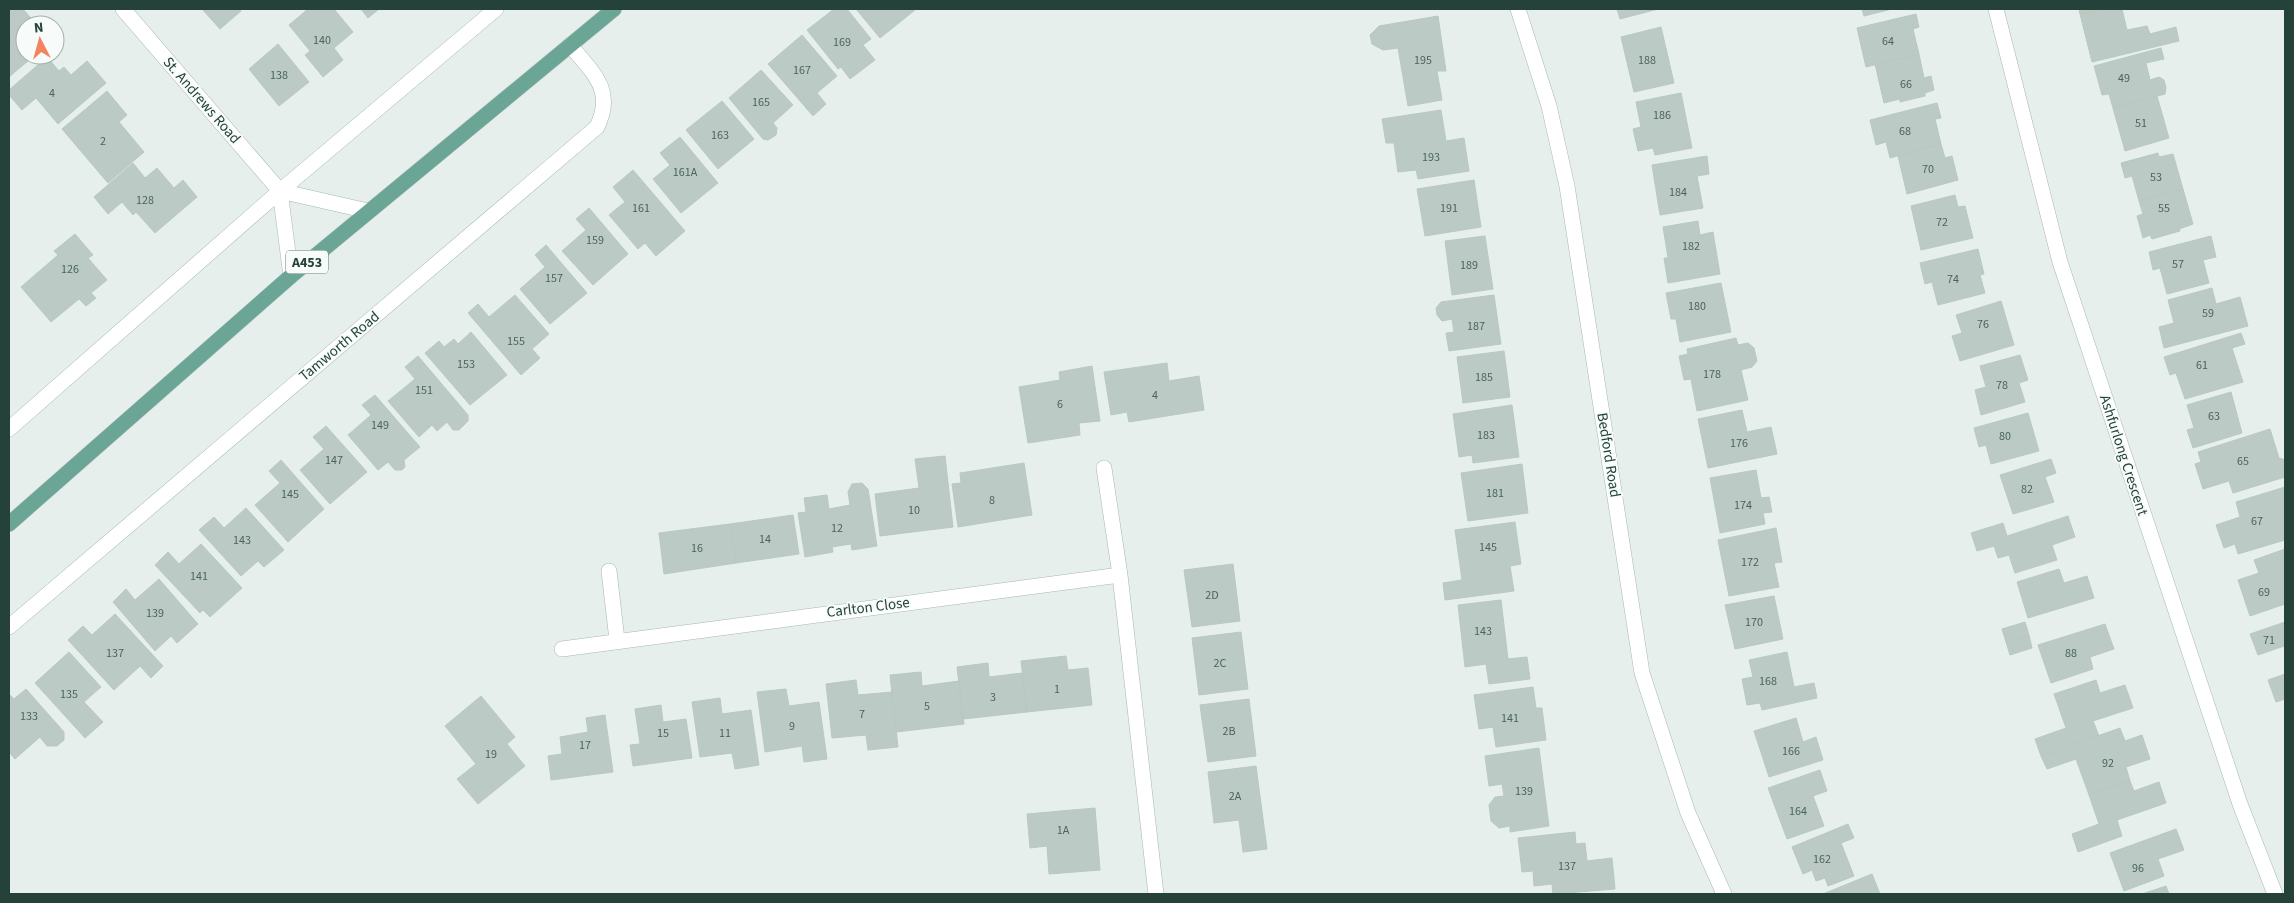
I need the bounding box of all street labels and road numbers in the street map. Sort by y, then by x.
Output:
street label: St. Andrews Road [158,52,245,148]
road number: A453 [286,250,328,274]
street label: Tamworth Road [294,306,384,386]
street label: Ashfurlong Crescent [2094,392,2153,518]
street label: Bedford Road [1591,411,1626,499]
street label: Carlton Close [825,592,911,623]

